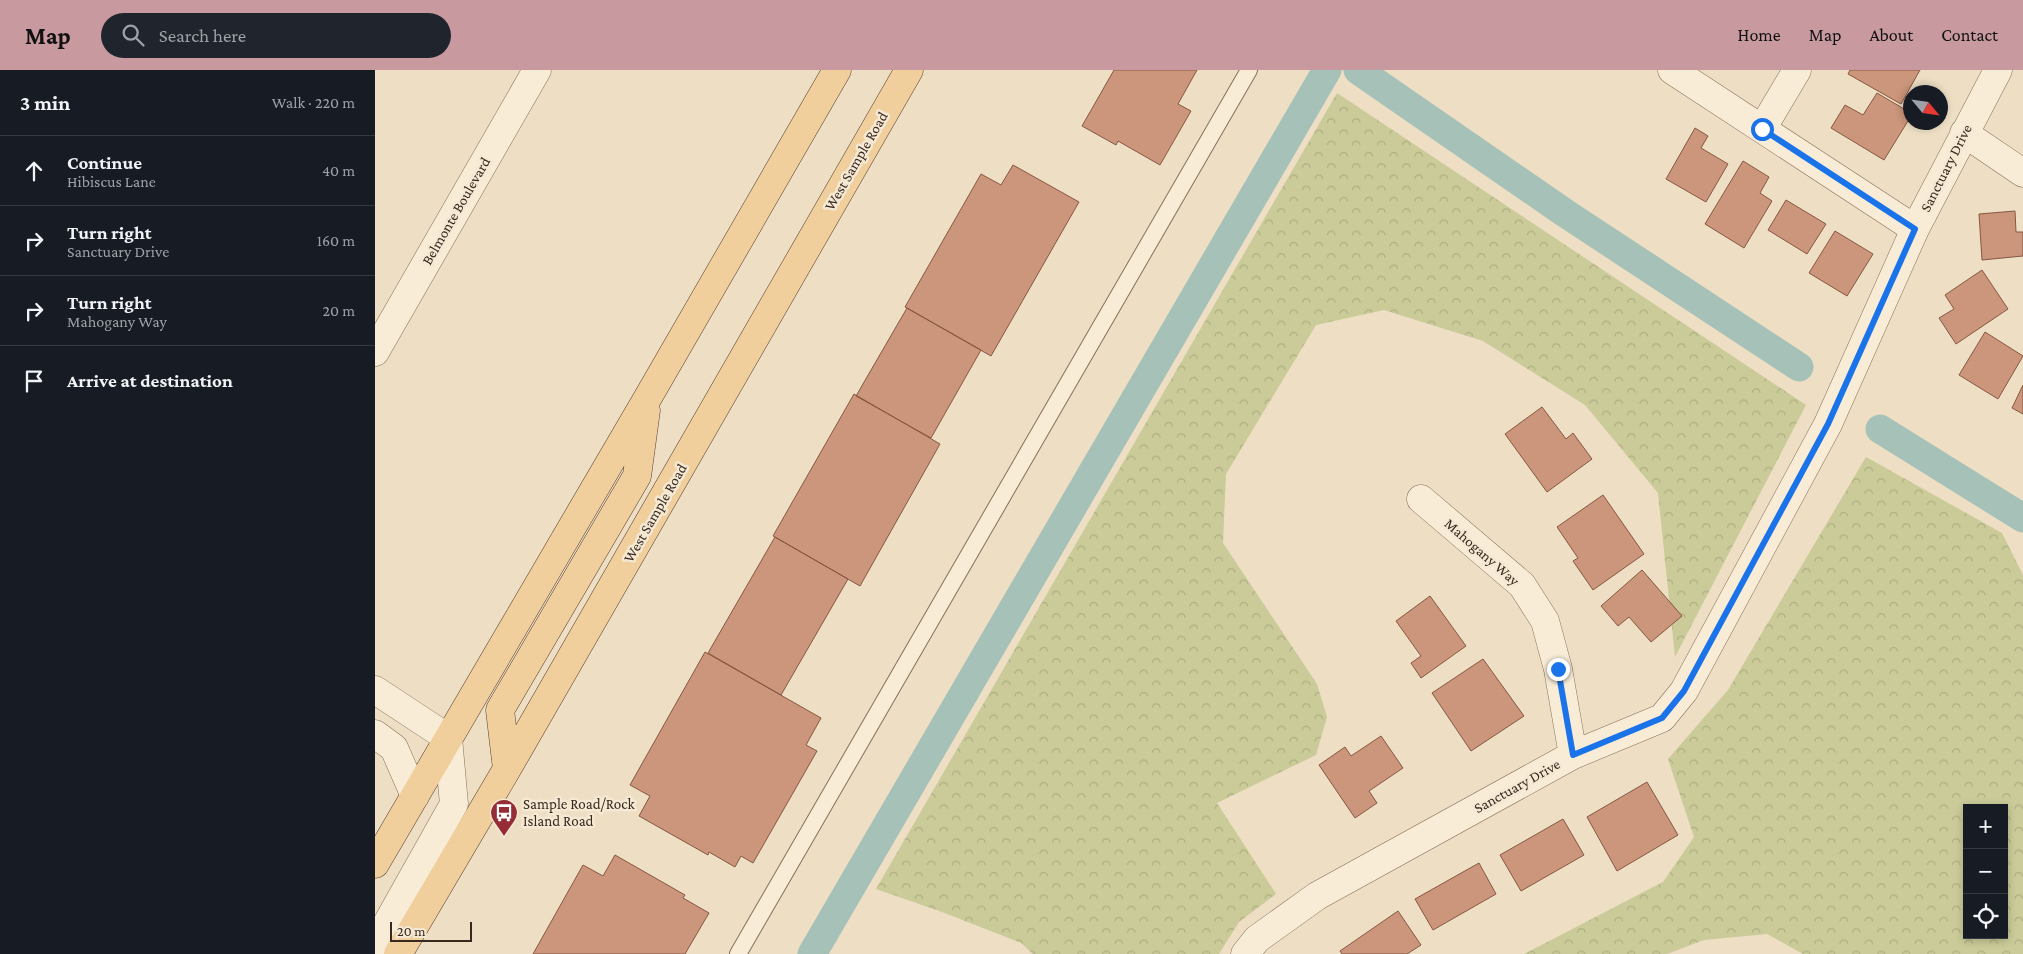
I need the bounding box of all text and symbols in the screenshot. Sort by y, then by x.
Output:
search box [101,13,451,58]
icon: search [119,21,147,49]
text: Map [25,22,71,49]
text: Search here [159,25,246,46]
text: Home [1738,25,1781,45]
text: Map [1809,25,1841,45]
text: About [1869,25,1913,45]
text: Contact [1941,25,1998,45]
north arrow [1903,85,1948,130]
text: 3 min [20,91,70,115]
text: Walk · 220 m [272,94,355,111]
street label: West Sample Road [821,109,892,214]
route start [1751,118,1774,141]
street label: Sanctuary Drive [1917,121,1976,215]
text: Continue [67,152,142,173]
street label: Belmonte Boulevard [419,154,493,268]
icon: ahead [20,157,48,185]
text: 40 m [322,162,355,179]
text: Hibiscus Lane [67,173,156,190]
text: Turn right [67,222,152,243]
icon: right [20,227,48,255]
text: 160 m [317,232,355,249]
text: Sanctuary Drive [67,243,169,260]
text: Turn right [67,292,152,313]
icon: right [20,297,48,325]
text: 20 m [322,302,355,319]
text: Mahogany Way [67,313,167,330]
icon: arrive [20,367,48,395]
text: Arrive at destination [67,370,233,391]
street label: West Sample Road [620,461,691,566]
street label: Mahogany Way [1441,515,1523,590]
route end [1547,658,1570,681]
street label: Sanctuary Drive [1471,756,1564,817]
place label: Sample Road/Rock Island Road [523,796,635,829]
bus stop icon: Sample Road/Rock Island Road [489,798,519,837]
map controls [1963,804,2008,939]
button: + [1963,804,2008,849]
button: − [1963,849,2008,894]
button: locate [1963,894,2008,939]
scale bar [390,919,473,942]
text: 20 m [397,923,425,939]

